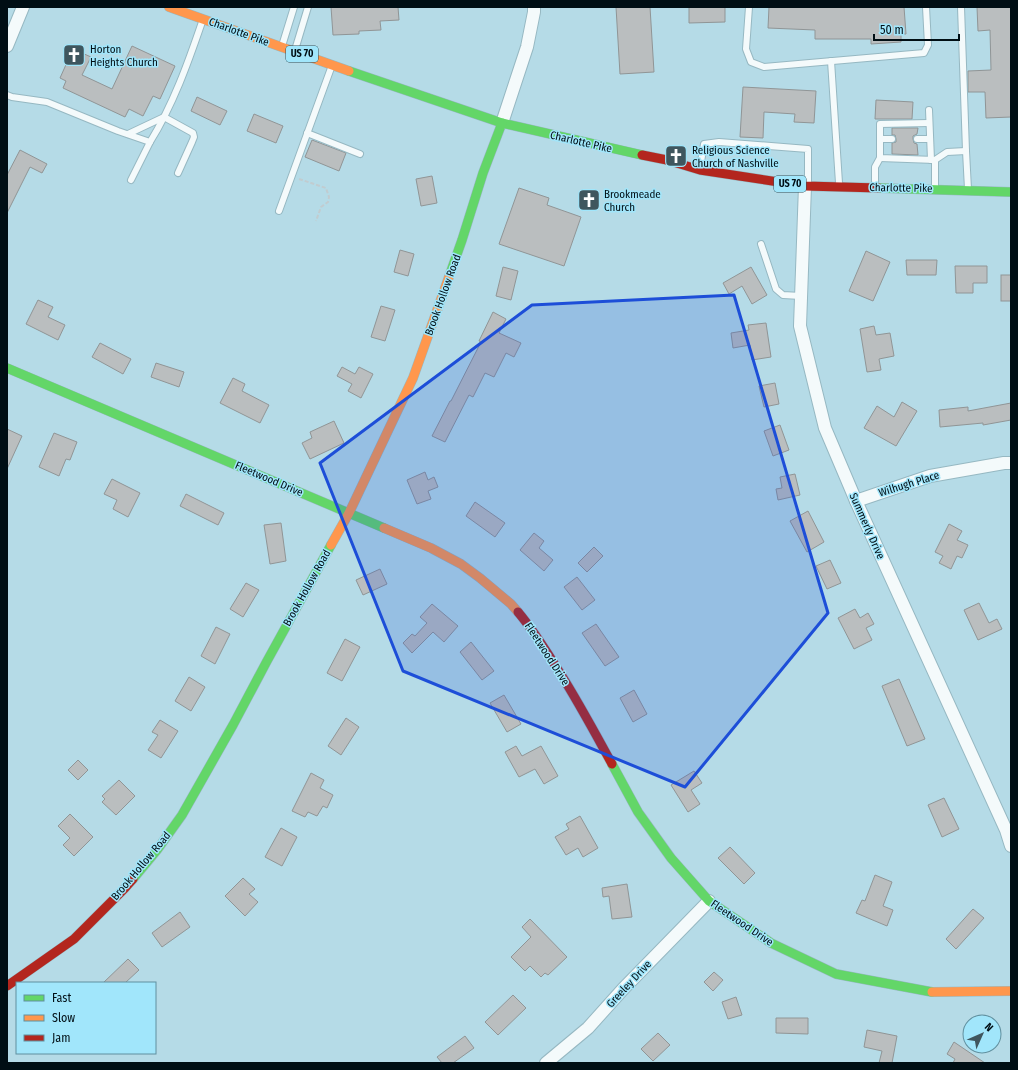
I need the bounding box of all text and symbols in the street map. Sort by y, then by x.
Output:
street label: Charlotte Pike [207,15,271,49]
scale bar [874,16,959,42]
text: 50 m [880,23,904,37]
church icon: Horton Heights Church [61,42,87,68]
place label: Horton Heights Church [90,43,158,69]
road number: US 70 [286,46,318,62]
street label: Charlotte Pike [549,129,613,155]
church icon: Religious Science Church of Nashville [663,143,689,169]
place label: Religious Science Church of Nashville [692,144,779,170]
road number: US 70 [774,176,806,192]
street label: Charlotte Pike [869,181,933,195]
church icon: Brookmeade Church [576,187,602,213]
place label: Brookmeade Church [604,188,661,214]
street label: Brook Hollow Road [422,253,464,337]
street label: Fleetwood Drive [233,459,305,499]
street label: Wilhugh Place [877,469,941,499]
street label: Summerly Drive [847,491,887,561]
street label: Brook Hollow Road [281,547,333,629]
street label: Fleetwood Drive [522,620,572,688]
street label: Brook Hollow Road [109,829,173,903]
street label: Fleetwood Drive [708,897,776,949]
street label: Greeley Drive [604,958,654,1010]
legend [16,982,156,1054]
text: Fast [52,991,71,1005]
text: Slow [52,1011,75,1025]
north arrow [962,1014,1002,1054]
text: N [982,1020,996,1034]
text: Jam [52,1031,70,1045]

